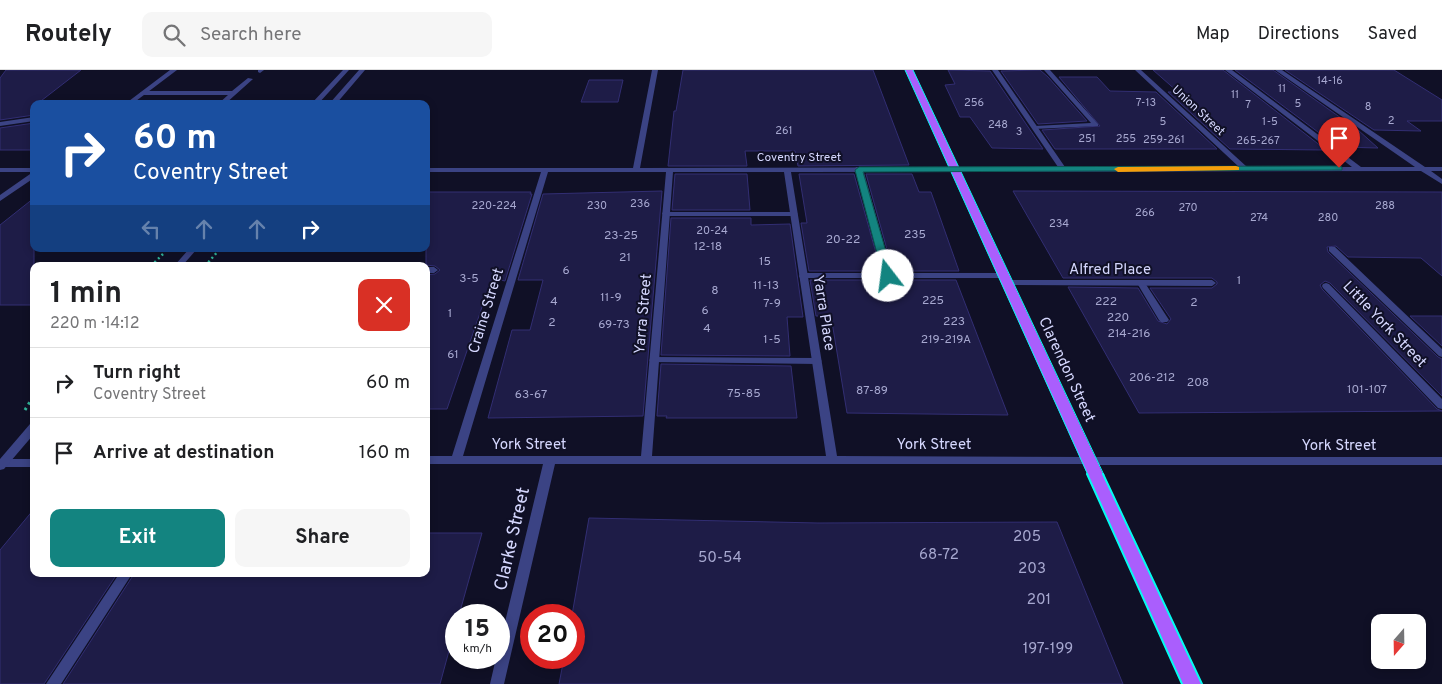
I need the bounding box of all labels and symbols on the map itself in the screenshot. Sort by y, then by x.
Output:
house number: 14-16 [1317,74,1343,88]
street label: Union Street [1168,82,1228,140]
house number: 11 [1278,82,1286,96]
house number: 11 [1231,88,1239,102]
house number: 256 [964,96,984,110]
house number: 7-13 [1136,96,1156,110]
house number: 5 [1295,97,1302,111]
house number: 7 [1245,98,1251,112]
house number: 8 [1365,100,1371,114]
house number: 2 [1388,114,1394,128]
house number: 5 [1160,115,1167,129]
house number: 1-5 [1262,115,1278,129]
pin [1318,117,1360,168]
house number: 248 [988,118,1008,132]
house number: 261 [775,124,793,138]
house number: 3 [1016,125,1022,139]
house number: 251 [1078,132,1096,146]
house number: 255 [1116,132,1136,146]
house number: 259-261 [1143,133,1185,147]
house number: 265-267 [1236,134,1280,148]
street label: Coventry Street [757,150,841,166]
house number: 236 [630,197,650,211]
house number: 220-224 [471,199,517,213]
house number: 230 [587,199,607,213]
house number: 288 [1375,199,1395,213]
house number: 270 [1178,201,1198,215]
house number: 266 [1135,206,1155,220]
house number: 274 [1250,211,1268,225]
house number: 280 [1318,211,1338,225]
house number: 234 [1049,217,1069,231]
house number: 20-24 [696,224,728,238]
house number: 235 [904,227,926,243]
house number: 23-25 [604,228,638,244]
house number: 20-22 [826,232,860,248]
house number: 12-18 [694,239,722,255]
position arrow [861,249,913,301]
house number: 21 [619,250,631,266]
house number: 15 [759,254,771,270]
street label: Alfred Place [1069,261,1151,280]
house number: 6 [562,263,570,279]
street label: Craine Street [465,266,509,356]
house number: 3-5 [459,271,479,287]
street label: Yarra Street [631,273,657,355]
house number: 1 [1237,273,1241,289]
street label: Yarra Place [808,274,838,352]
house number: 11-13 [753,278,779,294]
street label: Little York Street [1338,278,1430,372]
house number: 8 [711,283,719,299]
house number: 11-9 [600,290,622,306]
house number: 225 [922,293,944,309]
house number: 4 [550,294,558,310]
house number: 222 [1095,294,1117,310]
house number: 2 [1190,295,1198,311]
house number: 7-9 [763,296,781,312]
house number: 6 [701,303,709,319]
house number: 1 [448,306,452,322]
house number: 220 [1107,310,1129,326]
house number: 223 [943,314,965,330]
street label: Clarendon Street [1033,314,1099,426]
house number: 2 [548,315,556,331]
house number: 69-73 [598,317,630,333]
house number: 4 [703,321,711,337]
house number: 214-216 [1108,326,1150,342]
house number: 1-5 [763,332,781,348]
house number: 219-219A [921,332,971,348]
house number: 61 [447,347,459,363]
house number: 206-212 [1129,370,1175,386]
house number: 208 [1187,375,1209,391]
house number: 101-107 [1347,382,1387,398]
house number: 87-89 [856,383,888,399]
house number: 75-85 [727,386,761,402]
house number: 63-67 [515,387,547,403]
street label: York Street [491,436,567,455]
street label: York Street [896,436,972,455]
street label: York Street [1301,437,1377,456]
street label: Clarke Street [490,485,536,593]
house number: 205 [1013,528,1041,547]
house number: 68-72 [919,546,959,565]
house number: 50-54 [698,549,742,568]
house number: 203 [1018,560,1046,579]
house number: 201 [1027,591,1051,610]
speed limit sign: 20 [520,604,585,669]
north arrow [1371,614,1426,669]
house number: 197-199 [1023,640,1073,659]

